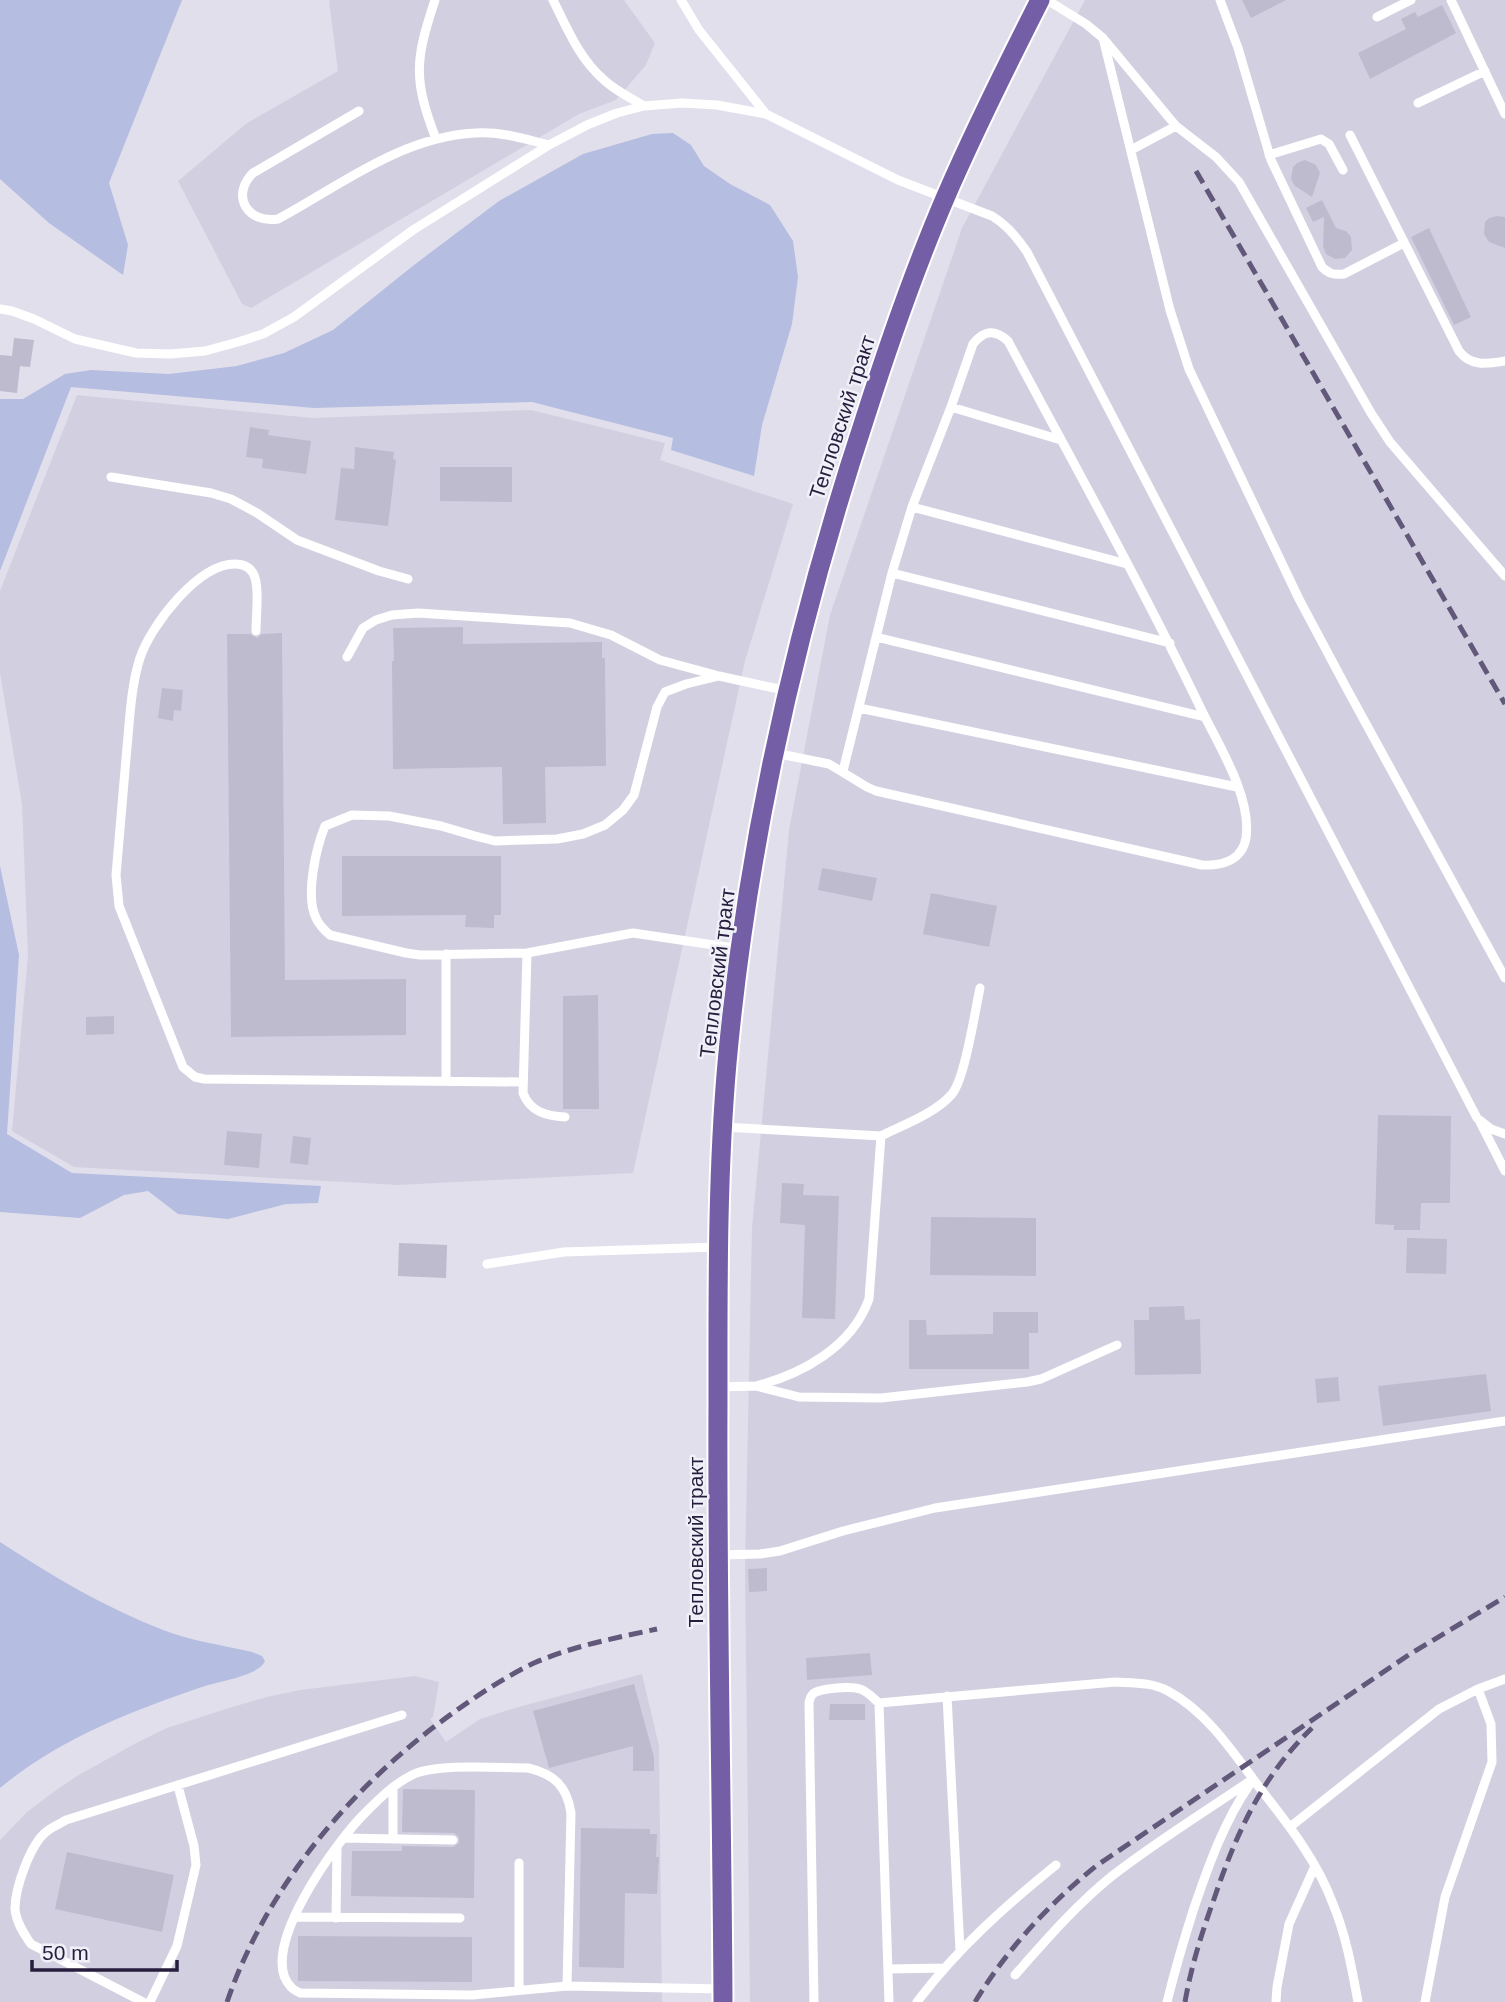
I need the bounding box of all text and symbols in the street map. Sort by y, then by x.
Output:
street label: Тепловский тракт [805,332,879,502]
street label: Тепловский тракт [695,886,739,1059]
street label: Тепловский тракт [684,1456,707,1627]
scale bar [32,1928,177,1972]
text: 50 m [42,1941,89,1964]

